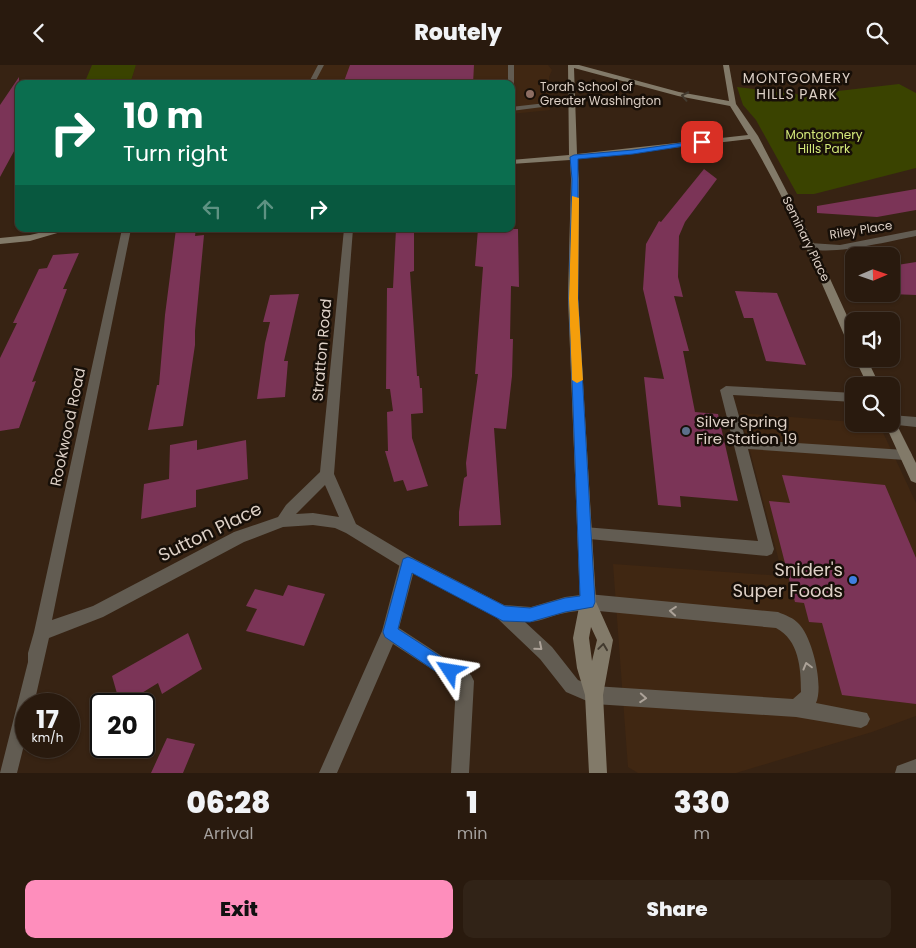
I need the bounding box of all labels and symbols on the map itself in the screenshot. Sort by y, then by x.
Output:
district label: MONTGOMERY HILLS PARK [743,68,851,104]
place label: Torah School of Greater Washington [540,78,661,109]
marker: Torah School of Greater Washington [524,88,536,100]
one-way arrow [681,91,690,101]
pin [681,121,723,163]
park label: Montgomery Hills Park [786,126,863,157]
street label: Seminary Place [778,193,834,284]
street label: Riley Place [828,216,894,243]
north arrow [845,247,900,303]
street label: Stratton Road [307,298,336,402]
street label: Rookwood Road [45,366,90,488]
place label: Silver Spring Fire Station 19 [696,411,797,449]
marker: Silver Spring Fire Station 19 [680,425,692,437]
street label: Sutton Place [154,496,266,567]
place label: Snider's Super Foods [732,557,843,603]
marker: Snider's Super Foods [847,574,859,586]
one-way arrow [668,606,676,617]
one-way arrow [533,641,542,650]
one-way arrow [597,642,608,650]
position arrow [423,644,475,696]
one-way arrow [802,662,813,671]
speed limit sign: 20 [90,693,155,758]
one-way arrow [639,693,647,704]

